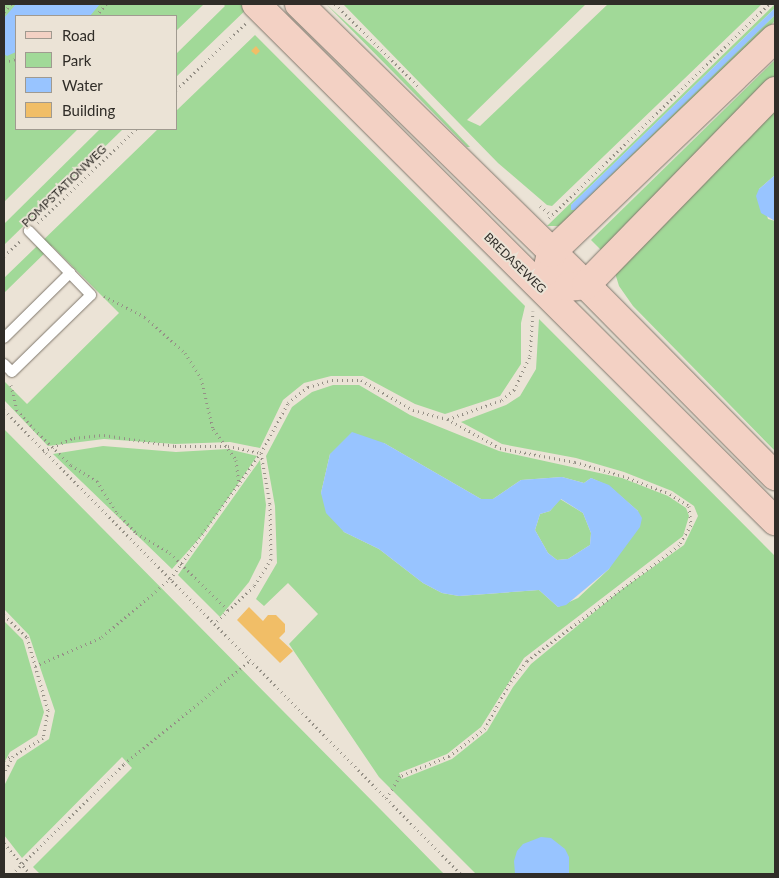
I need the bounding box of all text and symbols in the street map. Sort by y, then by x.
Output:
legend [15,15,178,130]
text: Road [62,26,95,44]
text: Park [62,51,91,69]
text: Water [62,76,103,94]
text: Building [62,101,115,119]
street label: POMPSTATIONWEG [19,142,109,230]
street label: BREDASEWEG [481,230,549,296]

